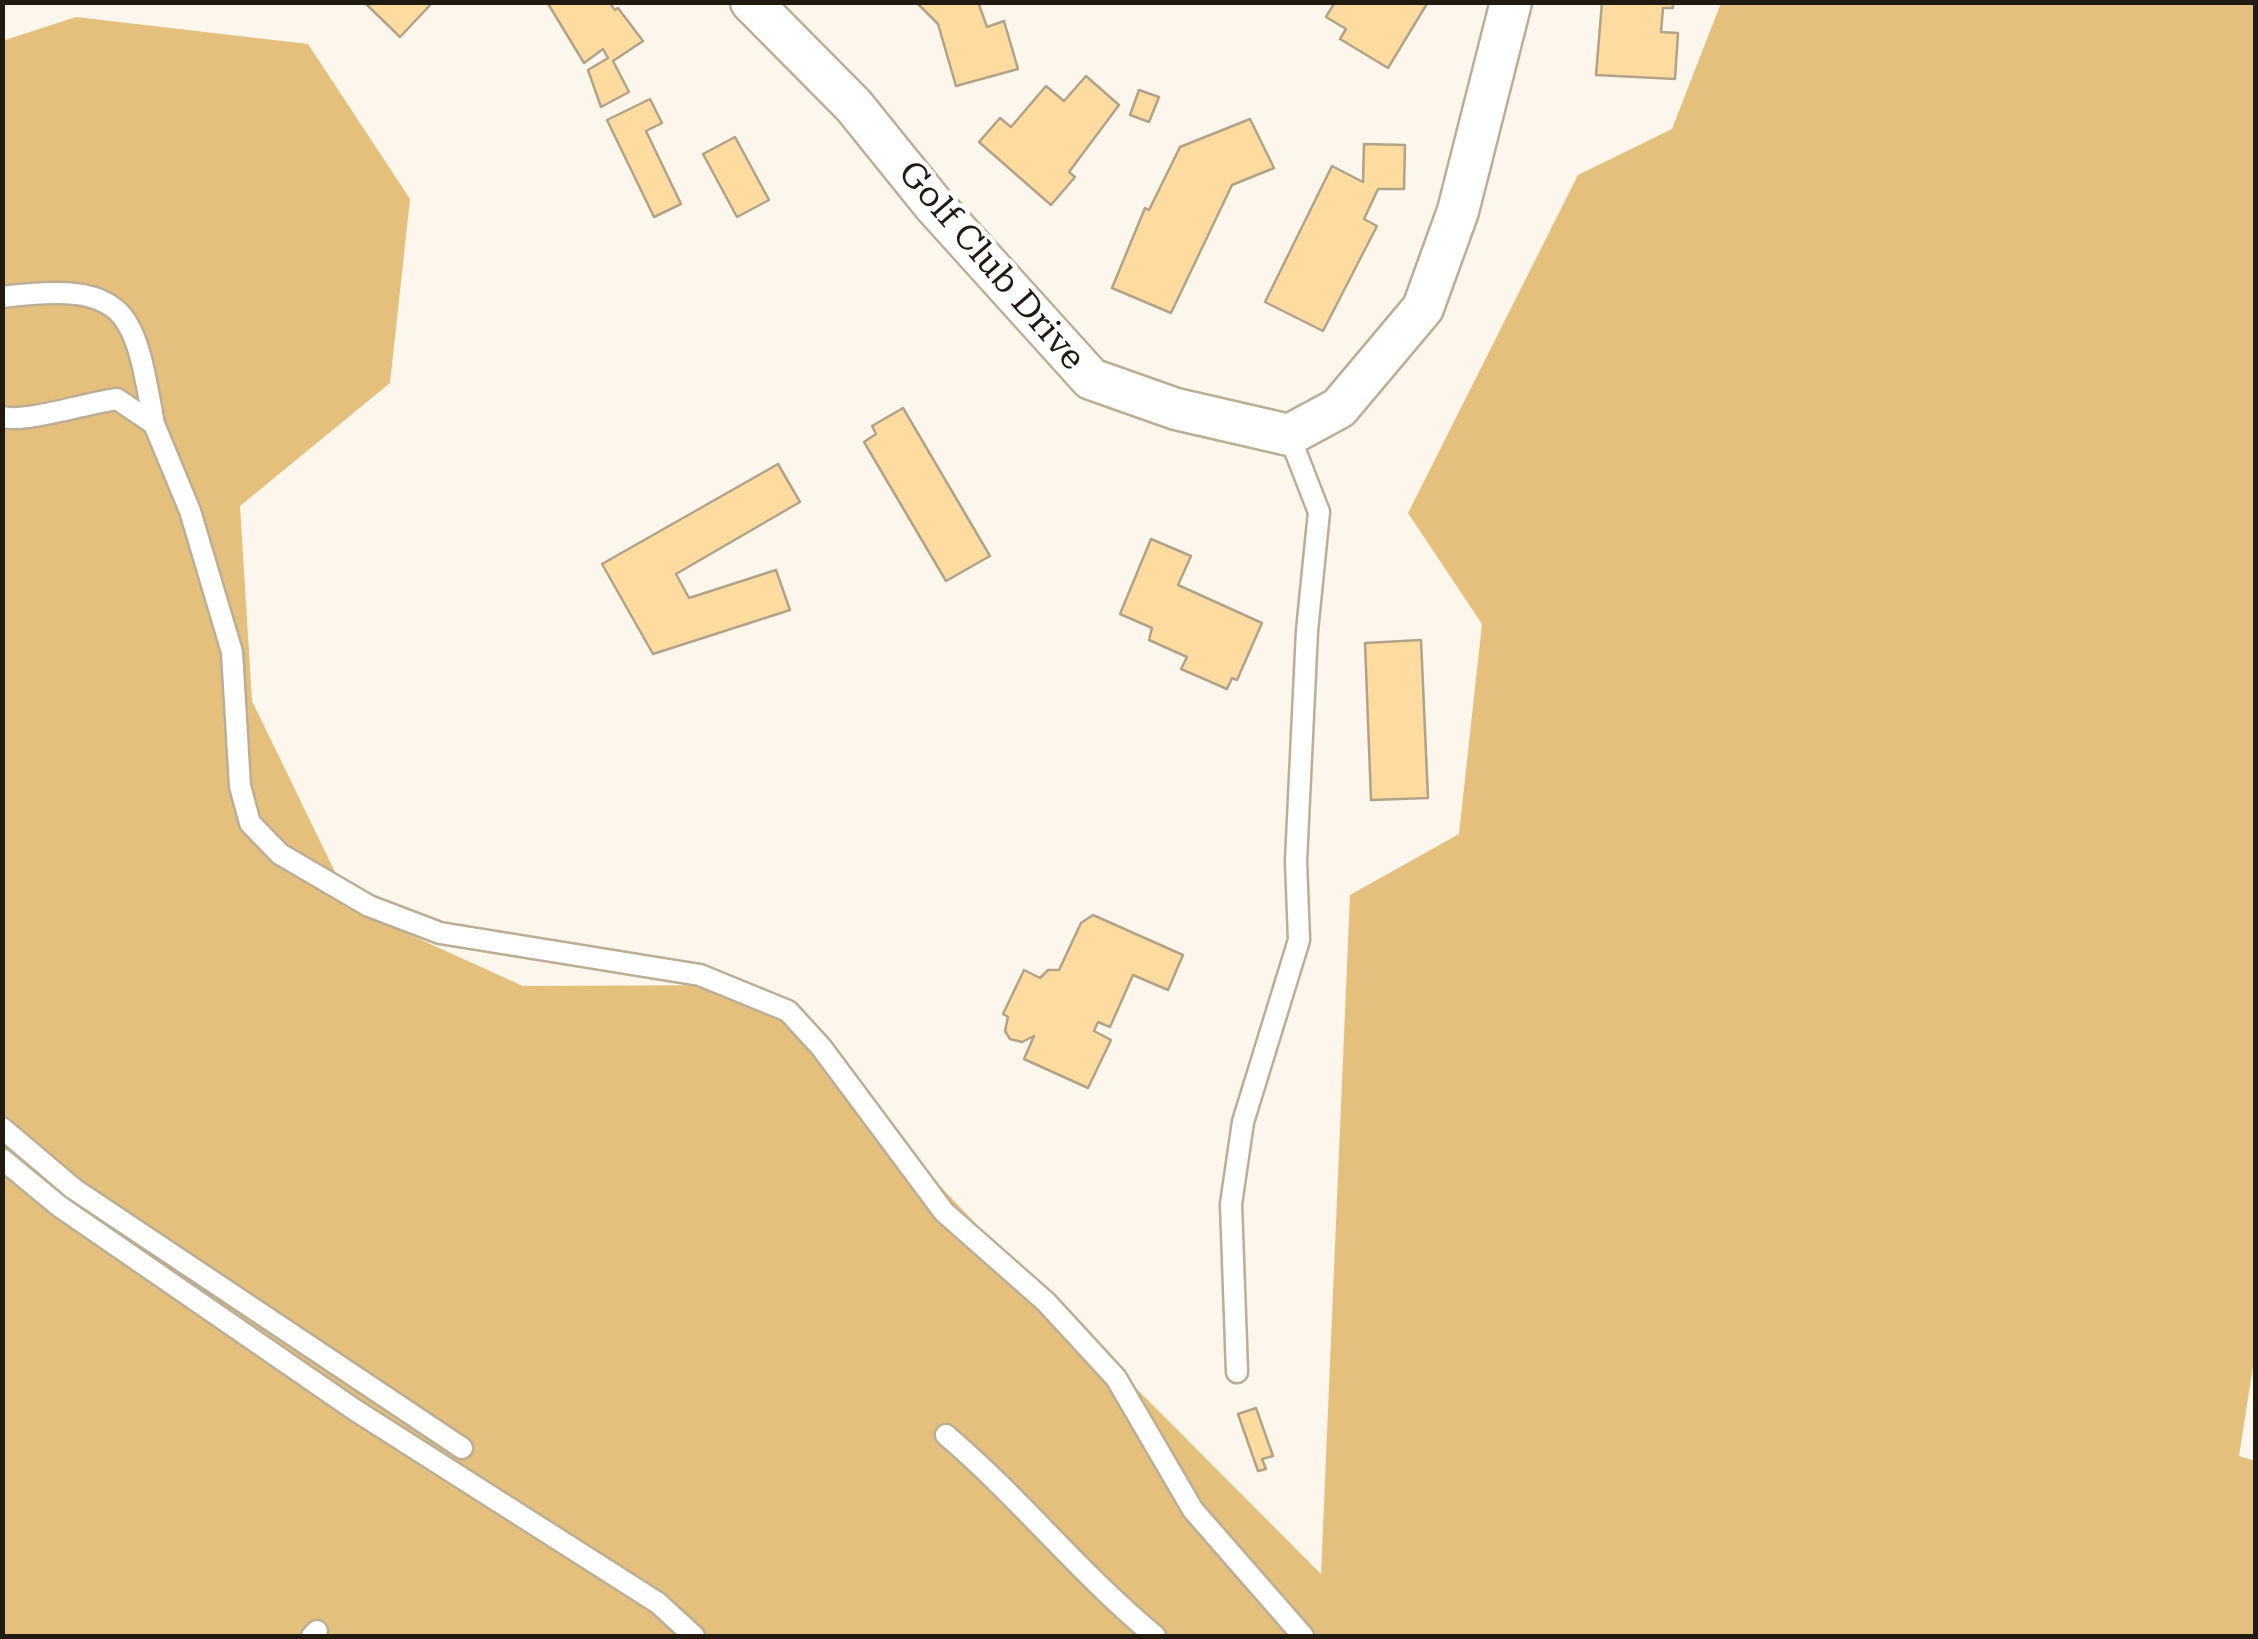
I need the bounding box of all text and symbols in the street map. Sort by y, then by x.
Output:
street label: Golf Club Drive [889,153,1093,379]

